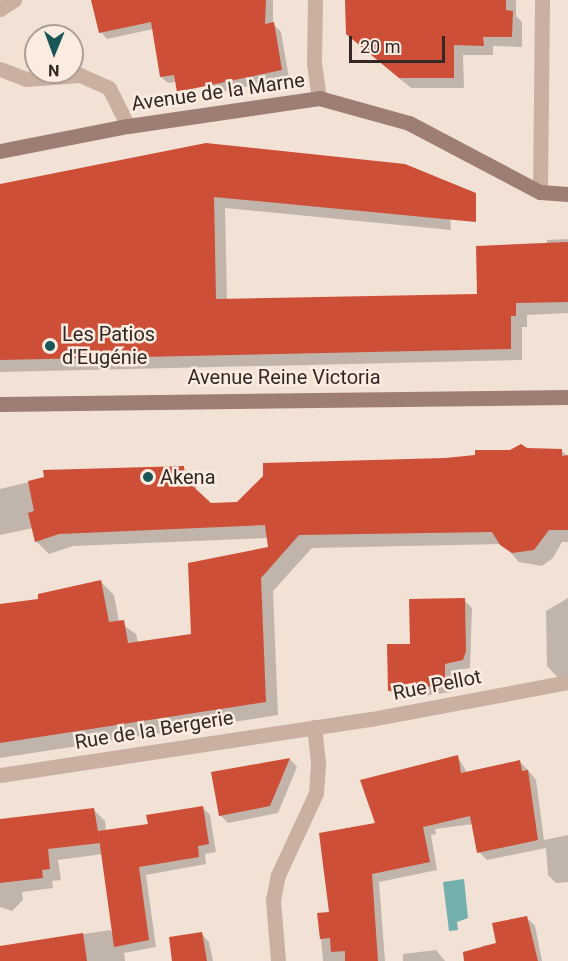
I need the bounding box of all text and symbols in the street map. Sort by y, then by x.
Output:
north arrow [24,24,84,84]
scale bar [352,24,448,62]
text: 20 m [360,36,400,57]
text: N [48,61,60,80]
street label: Avenue de la Marne [130,68,306,116]
place label: Les Patios d'Eugénie [62,322,155,369]
marker: Les Patios d'Eugénie [43,339,57,353]
street label: Avenue Reine Victoria [187,365,381,389]
place label: Akena [160,465,216,489]
marker: Akena [141,470,155,484]
street label: Rue Pellot [391,665,483,705]
street label: Rue de la Bergerie [73,706,235,754]

